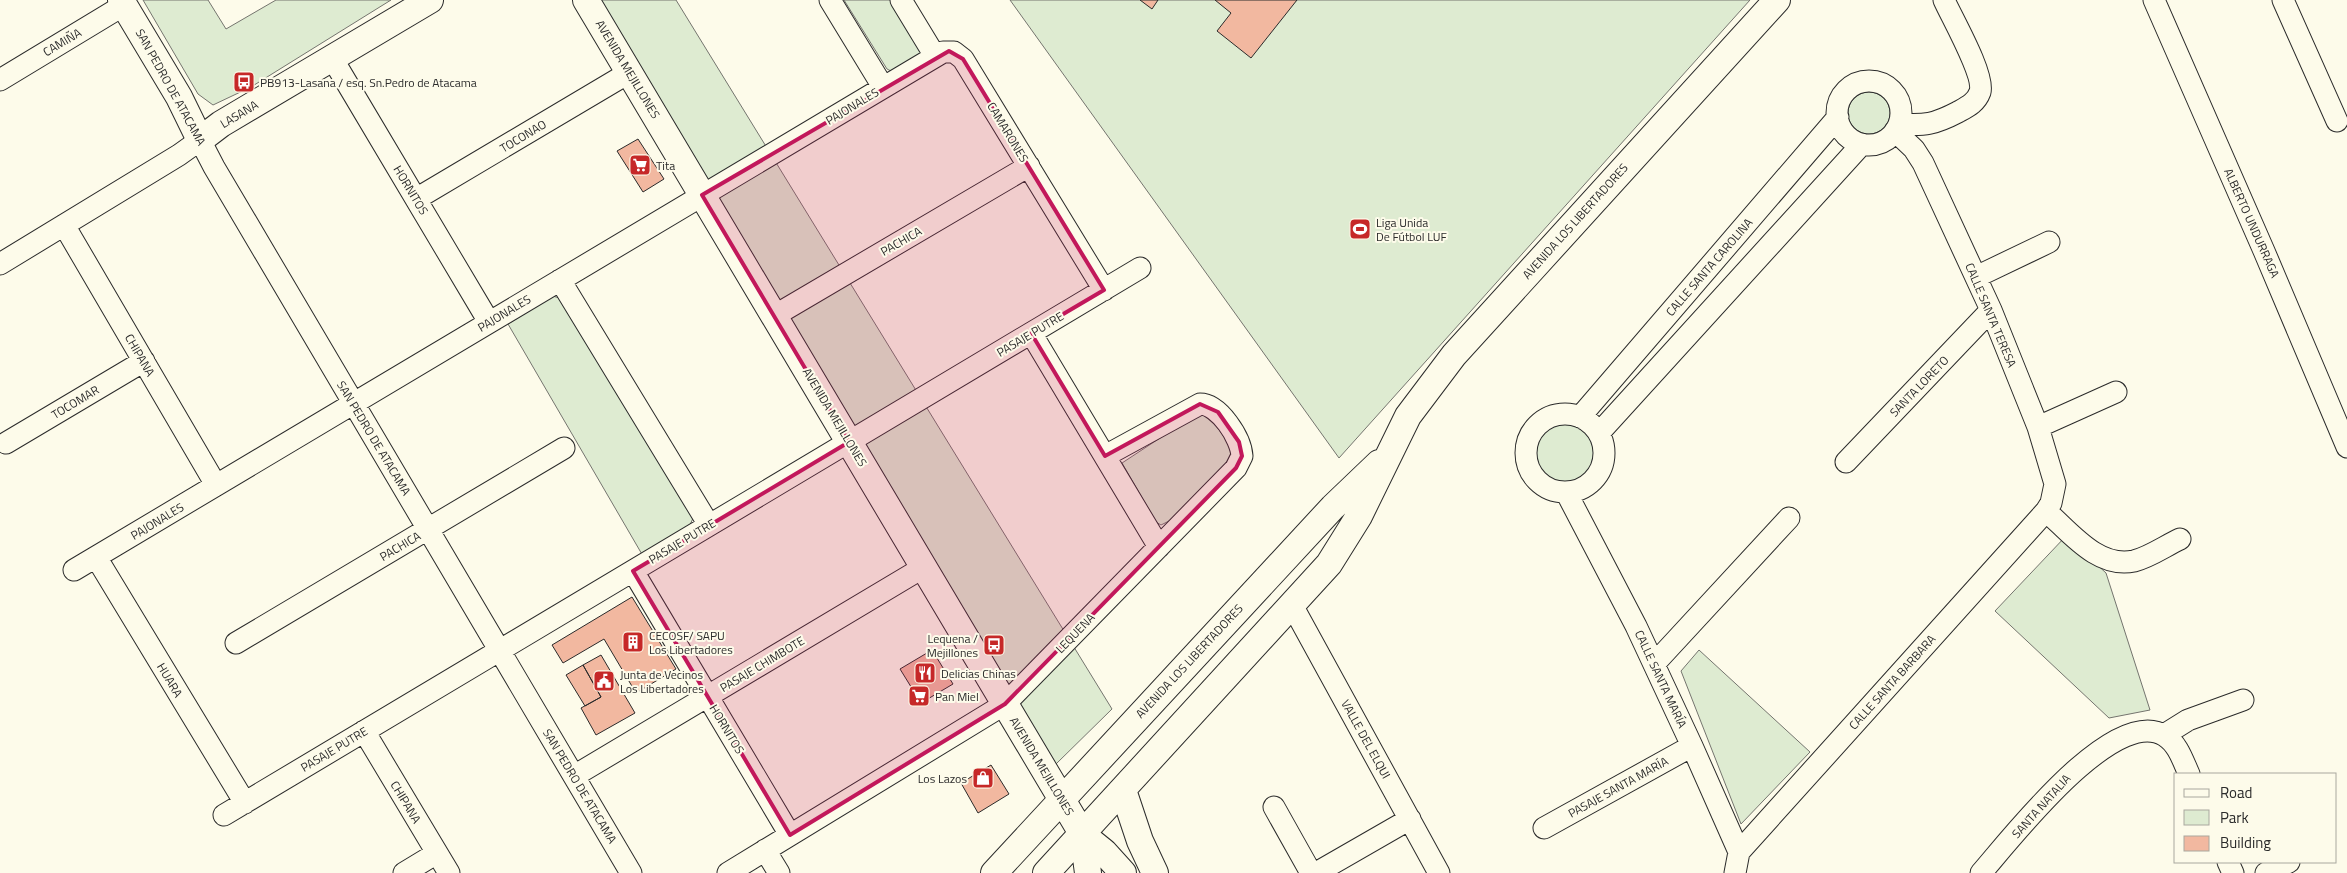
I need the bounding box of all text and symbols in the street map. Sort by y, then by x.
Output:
street label: AVENIDA MEJILLONES [591,16,665,122]
street label: CAMIÑA [39,23,85,61]
street label: SAN PEDRO DE ATACAMA [131,25,211,149]
bus stop icon: PB913-Lasana / esq. Sn.Pedro de Atacama [232,70,256,94]
place label: PB913-Lasana / esq. Sn.Pedro de Atacama [260,73,477,92]
street label: PAJONALES [822,83,882,129]
street label: LASANA [216,95,262,133]
street label: CAMARONES [982,98,1034,166]
street label: TOCONAO [496,115,550,157]
supermarket icon: Tita [628,153,652,177]
place label: Tita [656,156,675,175]
street label: AVENIDA LOS LIBERTADORES [1518,159,1632,283]
street label: HORNITOS [389,162,433,218]
street label: ALBERTO UNDURRAGA [2219,165,2285,281]
place label: Liga Unida De Fútbol LUF [1376,213,1447,246]
street label: CALLE SANTA CAROLINA [1661,214,1757,320]
sports icon: Liga Unida De Fútbol LUF [1348,217,1372,241]
street label: PACHICA [877,222,925,260]
street label: CALLE SANTA TERESA [1960,260,2022,370]
street label: PAJONALES [474,290,534,336]
street label: PASAJE PUTRE [993,306,1067,362]
street label: CHIPANA [120,330,160,380]
street label: SANTA LORETO [1885,351,1953,421]
street label: AVENIDA MEJILLONES [798,364,872,470]
street label: SAN PEDRO DE ATACAMA [332,377,416,499]
street label: TOCOMAR [47,380,103,424]
street label: PAJONALES [127,498,187,544]
street label: PASAJE PUTRE [645,513,719,569]
street label: PACHICA [376,526,424,566]
street label: AVENIDA LOS LIBERTADORES [1131,599,1247,723]
street label: LEQUENA [1051,608,1099,658]
place label: CECOSF/ SAPU Los Libertadores [649,626,733,659]
street label: CALLE SANTA MARÍA [1630,627,1692,731]
place label: Lequena / Mejillones [927,629,978,662]
building icon: CECOSF/ SAPU Los Libertadores [621,630,645,654]
street label: CALLE SANTA BARBARA [1844,630,1940,734]
street label: PASAJE CHIMBOTE [716,631,808,697]
bus stop icon: Lequena / Mejillones [982,633,1006,657]
street label: HUARA [152,659,188,701]
restaurant icon: Delicias Chinas [913,661,937,685]
place label: Delicias Chinas [941,664,1016,683]
place label: Junta de Vecinos Los Libertadores [620,665,704,698]
public building icon: Junta de Vecinos Los Libertadores [592,669,616,693]
supermarket icon: Pan Miel [907,684,931,708]
place label: Pan Miel [935,687,979,706]
street label: VALLE DEL ELQUI [1336,696,1396,782]
street label: HORNITOS [705,701,749,757]
street label: AVENIDA MEJILLONES [1005,713,1079,819]
street label: PASAJE PUTRE [297,721,371,777]
street label: SAN PEDRO DE ATACAMA [538,725,622,847]
street label: PASAJE SANTA MARÍA [1564,752,1672,822]
shop icon: Los Lazos [971,766,995,790]
place label: Los Lazos [918,769,967,788]
street label: SANTA NATALIA [2007,770,2075,842]
legend [2174,773,2337,863]
street label: CHIPANA [386,777,426,827]
text: Road [2220,781,2252,804]
text: Park [2220,806,2249,829]
text: Building [2220,831,2271,854]

